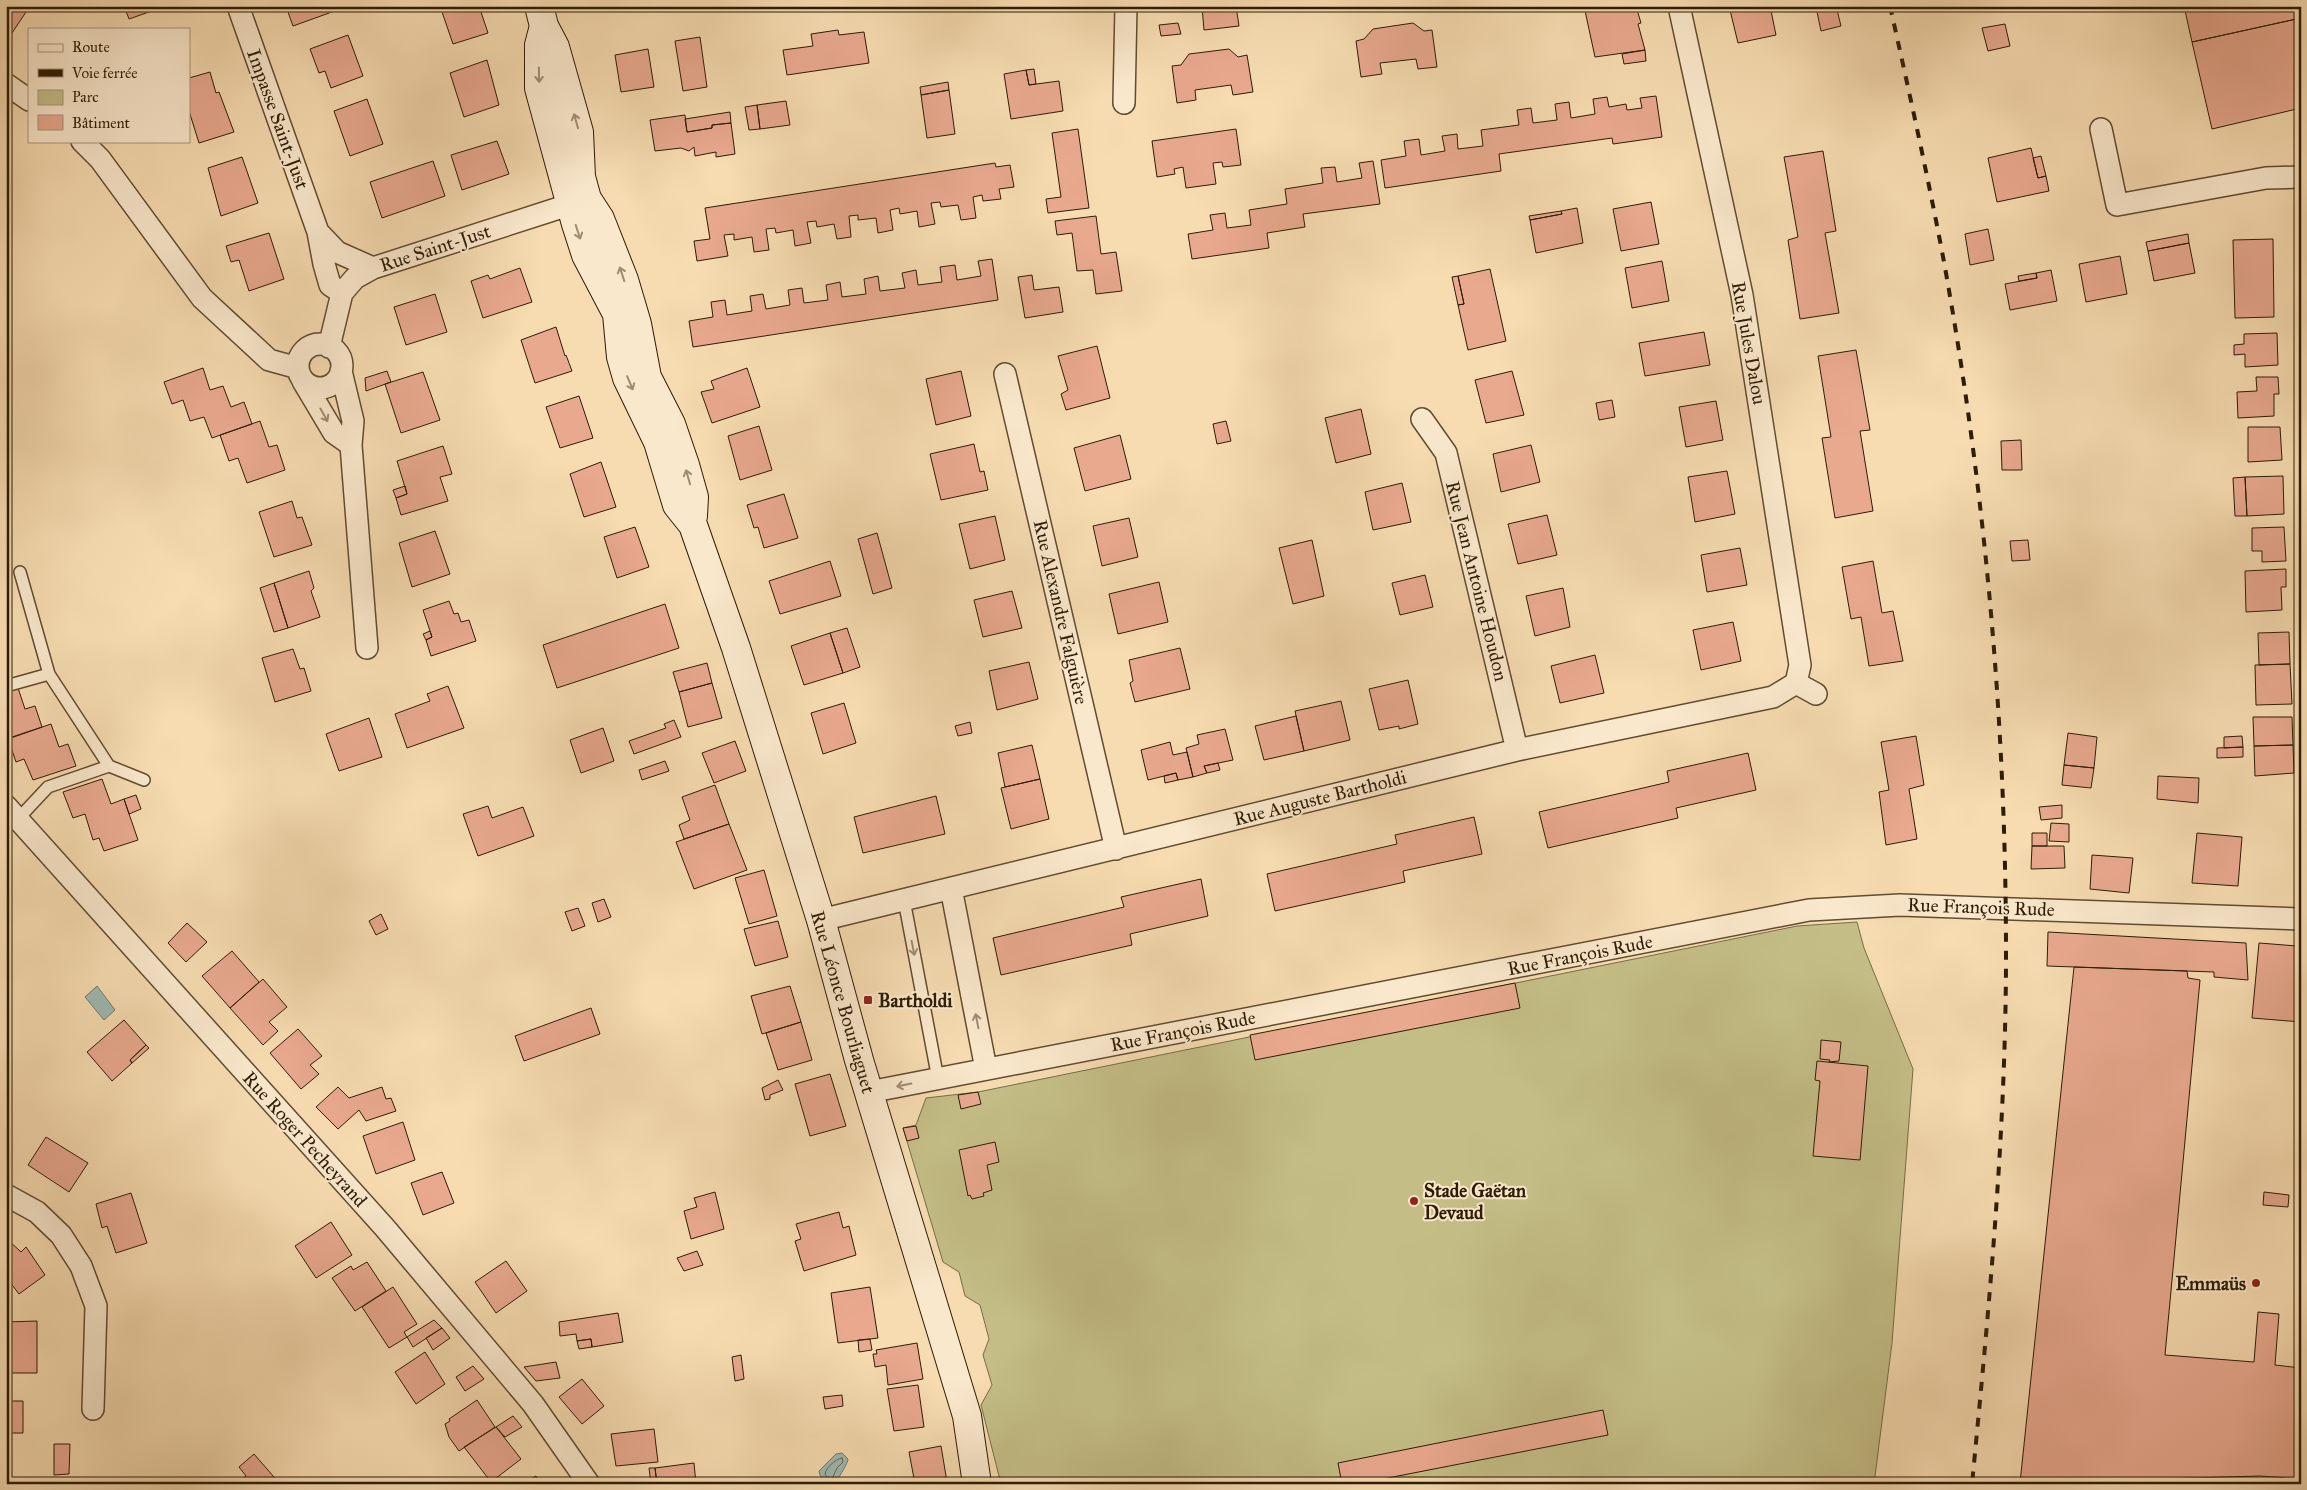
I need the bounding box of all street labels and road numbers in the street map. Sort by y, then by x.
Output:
street label: Impasse Saint-Just [241,46,314,193]
street label: Rue Saint-Just [377,219,494,278]
street label: Rue Jules Dalou [1726,280,1771,407]
street label: Rue Jean Antoine Houdon [1440,479,1513,684]
street label: Rue Alexandre Falguière [1028,518,1093,707]
street label: Rue Auguste Bartholdi [1231,765,1409,832]
street label: Rue François Rude [1907,893,2055,921]
street label: Rue Léonce Bourliaguet [805,908,880,1097]
street label: Rue François Rude [1505,930,1655,980]
street label: Rue François Rude [1108,1006,1258,1056]
street label: Rue Roger Pecheyrand [237,1066,372,1213]

